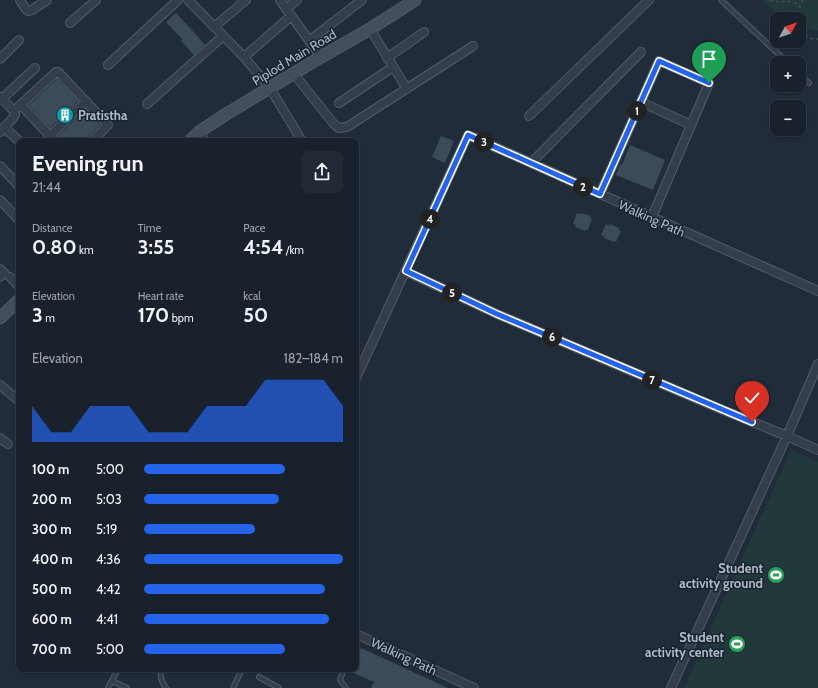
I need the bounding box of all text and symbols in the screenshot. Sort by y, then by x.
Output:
north arrow [770,12,806,48]
map controls [770,12,806,136]
street label: Piplod Main Road [249,26,339,88]
pin [692,42,726,83]
icon: arrive [698,48,720,70]
button: + [770,56,806,92]
button: − [770,100,806,136]
pin: 1 [627,101,647,121]
text: 1 [635,104,639,118]
building icon: Pratistha [55,105,75,125]
place label: Pratistha [78,107,128,123]
pin: 3 [474,132,494,152]
text: 3 [481,135,487,149]
text: Evening run [32,150,144,177]
button: share [301,151,343,193]
pin: 2 [573,177,593,197]
text: 21:44 [32,179,61,195]
text: 2 [580,180,586,194]
street label: Walking Path [616,196,688,240]
pin: 4 [420,209,440,229]
text: 4 [427,212,433,226]
text: Distance [32,221,73,235]
text: Time [138,221,161,235]
text: Pace [243,221,265,235]
text: 0.80 [32,235,77,259]
text: 3:55 [138,235,174,259]
text: 4:54 [243,235,283,259]
text: km [77,243,94,257]
text: /km [283,243,304,257]
pin: 5 [442,283,462,303]
text: 5 [449,286,455,300]
text: Elevation [32,289,75,303]
text: Heart rate [138,289,184,303]
text: kcal [243,289,261,303]
text: 3 [32,303,43,327]
text: 170 [138,303,169,327]
text: 50 [243,303,268,327]
text: m [43,311,55,325]
text: bpm [169,311,194,325]
pin: 6 [542,327,562,347]
text: 6 [549,330,555,344]
text: Elevation [32,350,83,366]
text: 182–184 m [283,350,343,366]
pin: 7 [642,370,662,390]
text: 7 [649,373,655,387]
pin [735,381,769,422]
icon: check [741,387,763,409]
text: 100 m [32,461,69,477]
text: 5:00 [96,461,124,477]
text: 200 m [32,491,71,507]
text: 5:03 [96,491,122,507]
text: 300 m [32,521,72,537]
text: 5:19 [96,521,117,537]
text: 400 m [32,551,73,567]
text: 4:36 [96,551,121,567]
place label: Student activity ground [679,560,764,591]
sports icon: Student activity ground [766,565,786,585]
text: 500 m [32,581,72,597]
text: 4:42 [96,581,121,597]
text: 600 m [32,611,72,627]
text: 4:41 [96,611,118,627]
place label: Student activity center [645,629,725,660]
street label: Walking Path [368,634,440,678]
sports icon: Student activity center [727,634,747,654]
text: 700 m [32,641,71,657]
text: 5:00 [96,641,124,657]

